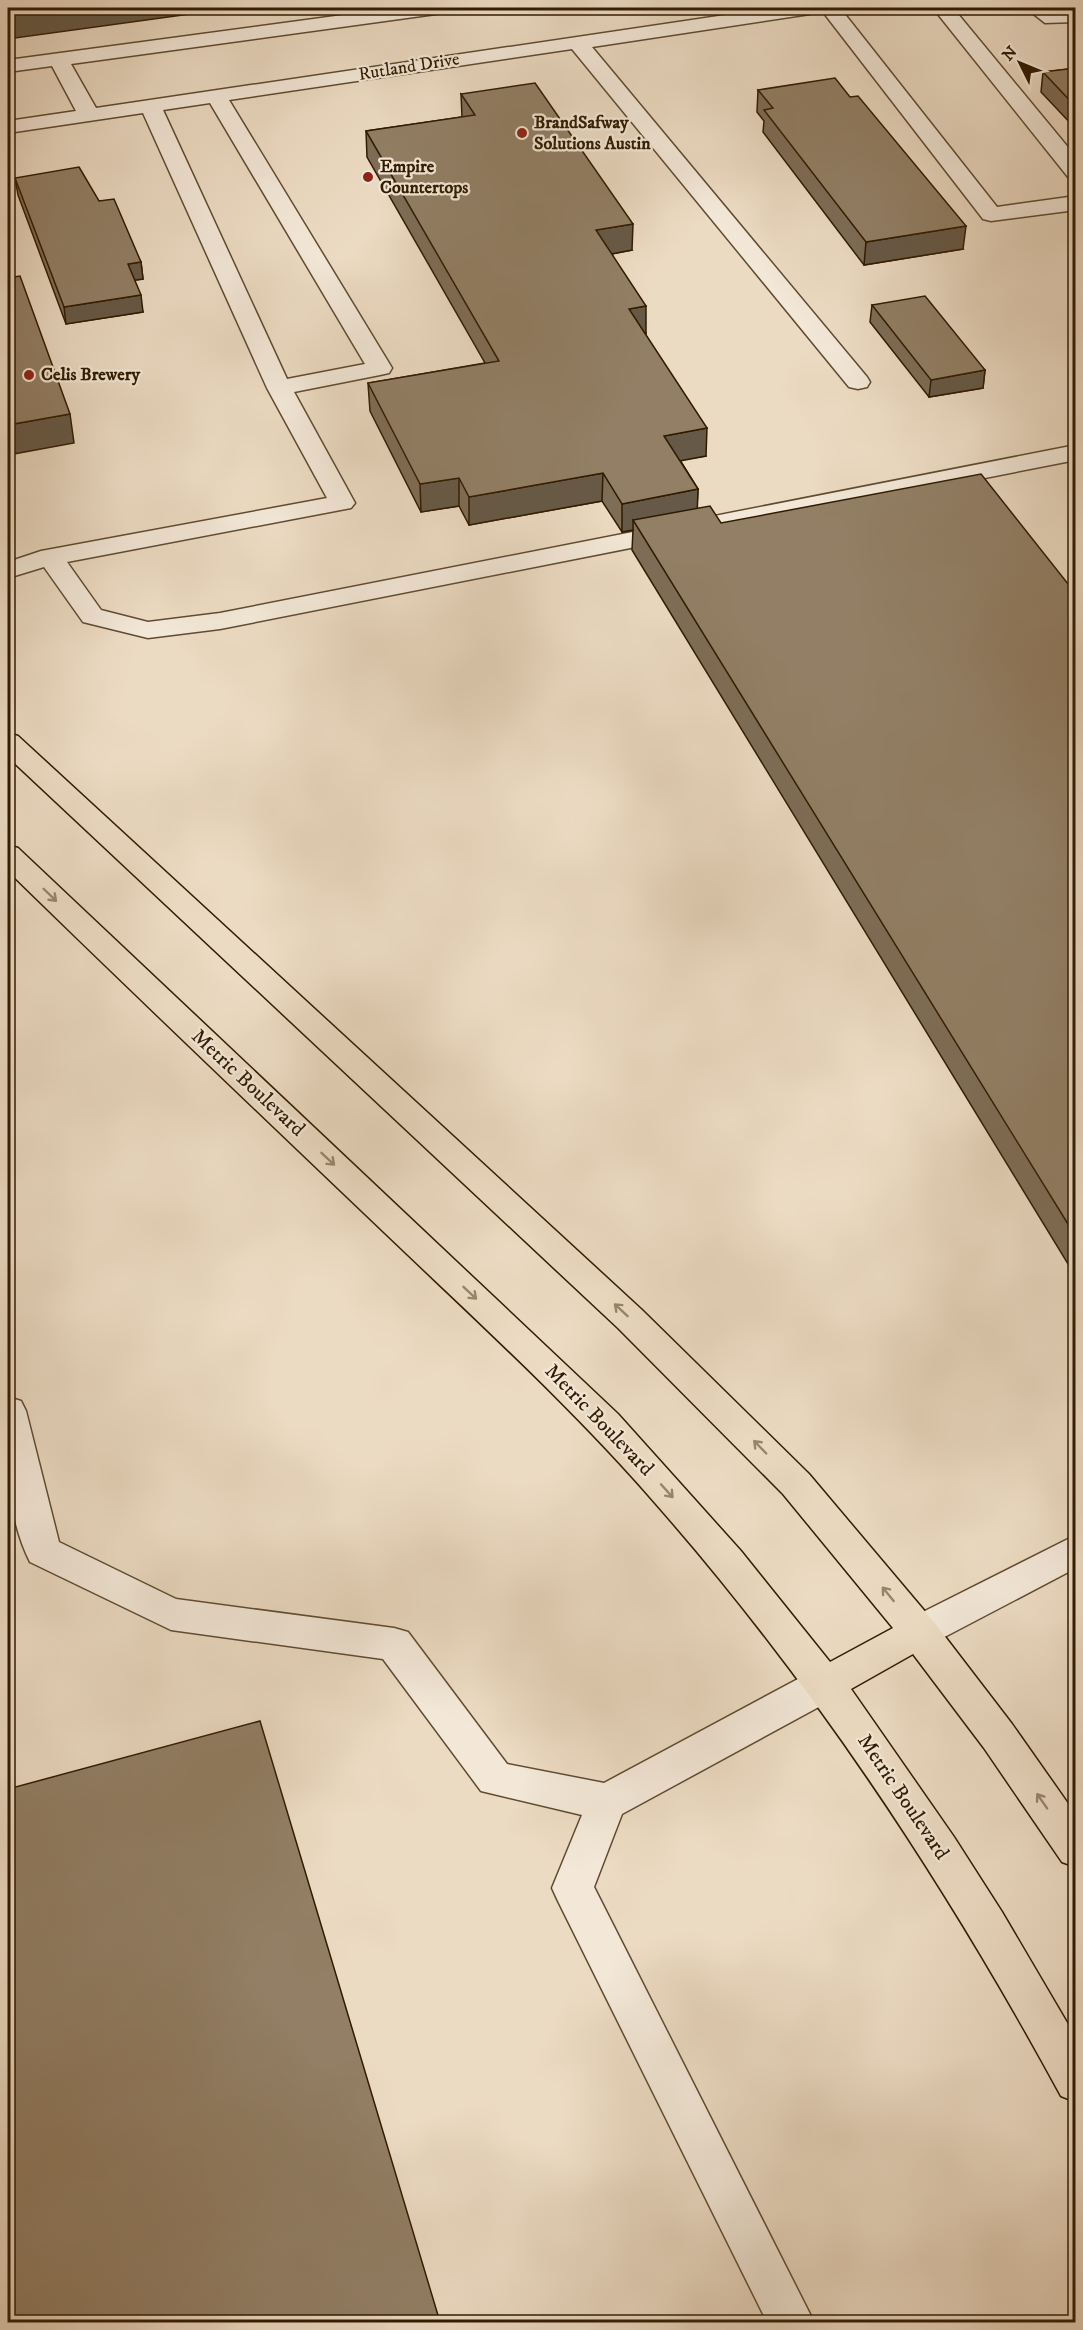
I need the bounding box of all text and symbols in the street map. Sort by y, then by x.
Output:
north arrow [990,33,1050,93]
text: N [998,42,1022,65]
street label: Rutland Drive [357,48,461,86]
place label: BrandSafway Solutions Austin [534,112,651,155]
marker: BrandSafway Solutions Austin [515,126,529,140]
place label: Empire Countertops [380,156,468,199]
marker: Empire Countertops [361,170,375,184]
place label: Celis Brewery [41,364,140,386]
marker: Celis Brewery [22,368,36,382]
one-way arrow [42,888,57,902]
street label: Metric Boulevard [186,1024,311,1143]
one-way arrow [321,1152,336,1167]
one-way arrow [462,1286,477,1300]
one-way arrow [614,1304,629,1318]
street label: Metric Boulevard [539,1358,659,1482]
one-way arrow [753,1439,768,1454]
one-way arrow [660,1483,674,1498]
one-way arrow [881,1587,895,1602]
street label: Metric Boulevard [851,1729,955,1865]
one-way arrow [1036,1793,1048,1809]

